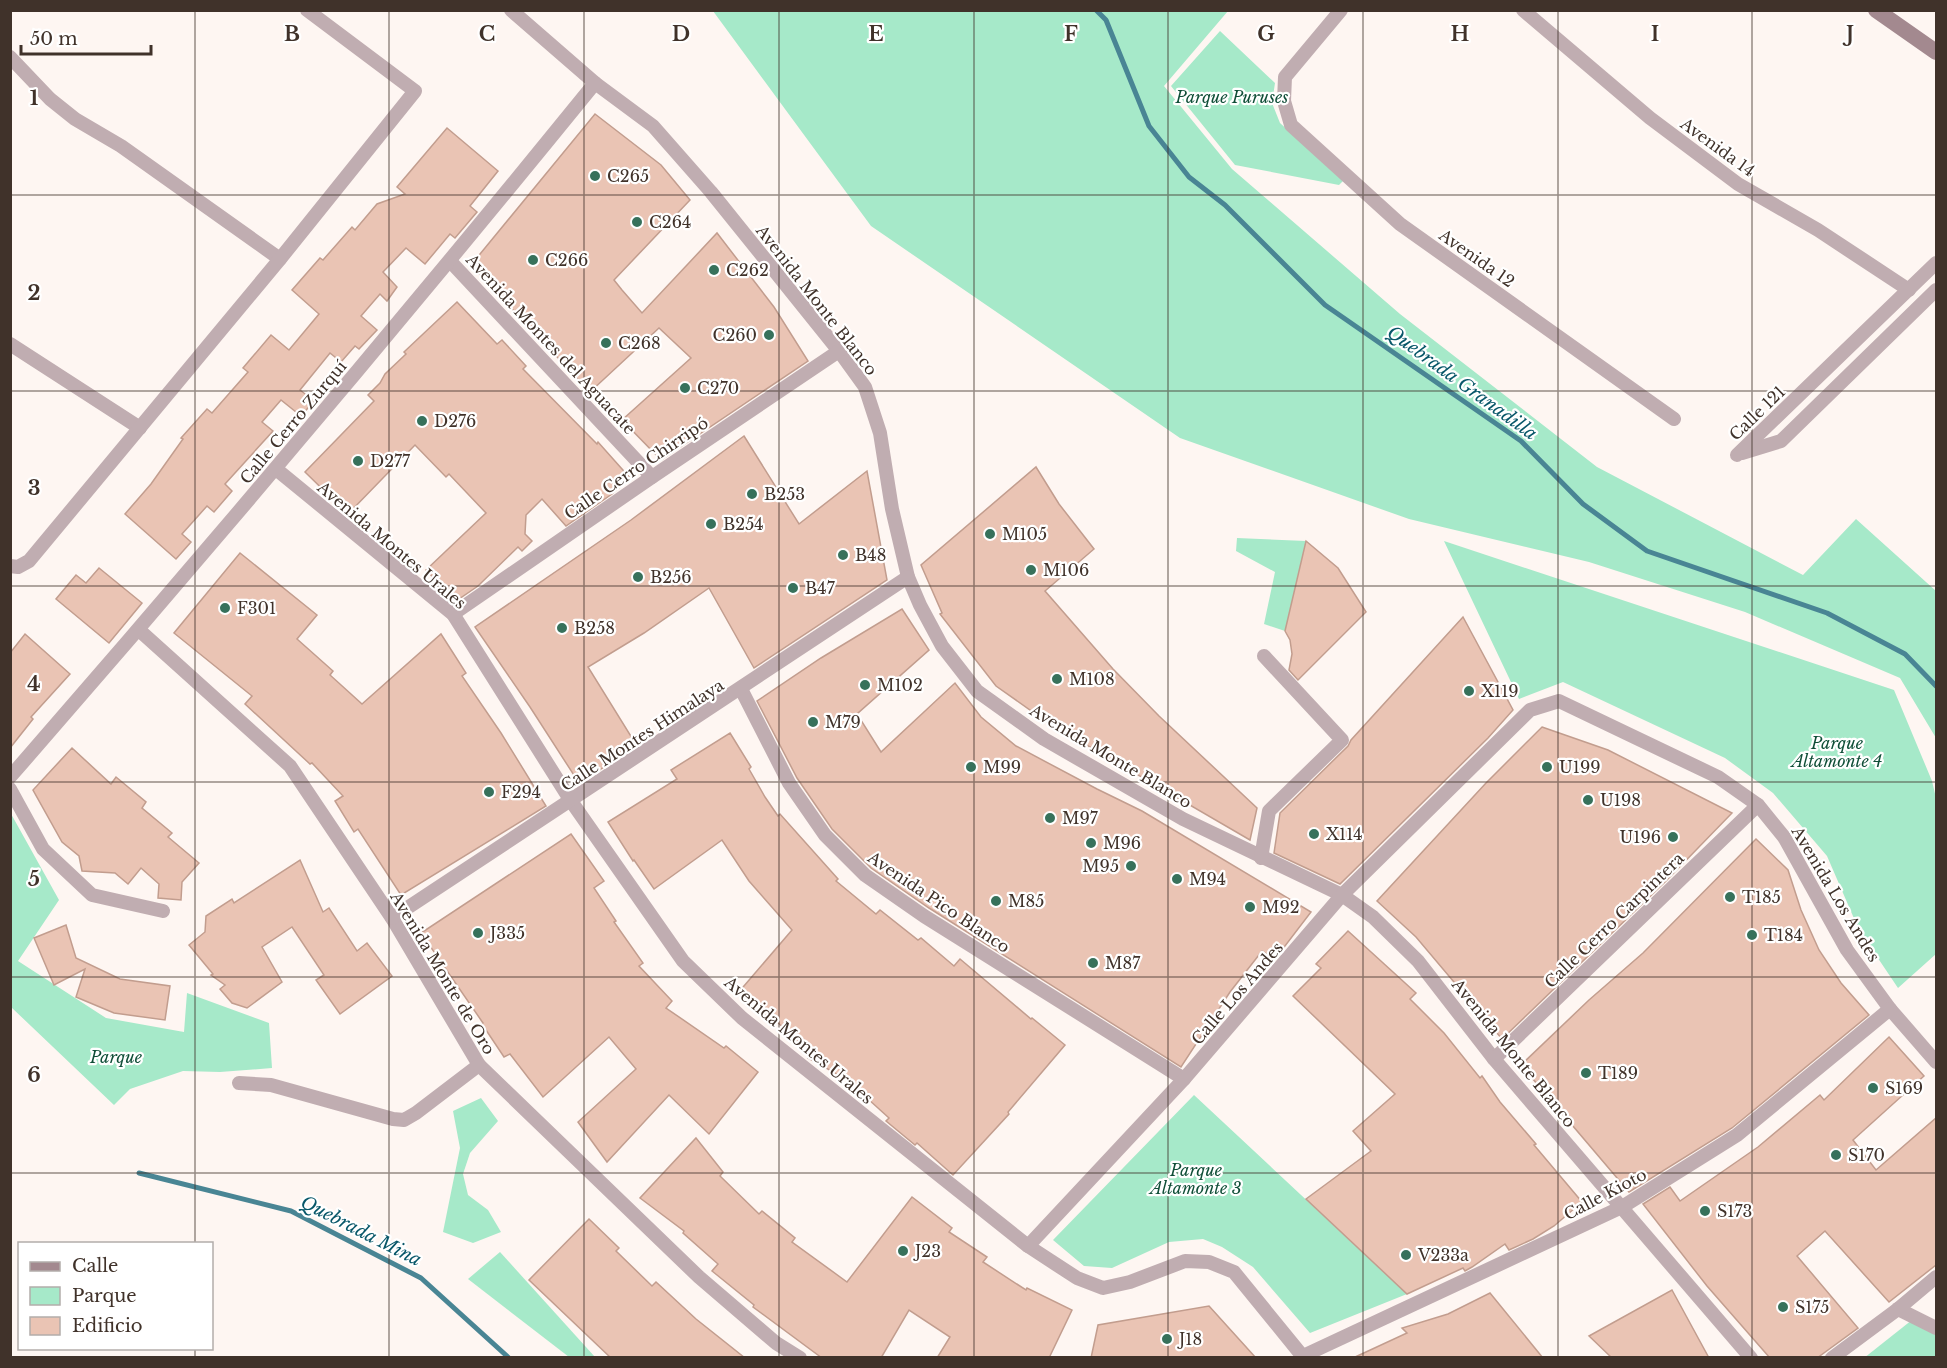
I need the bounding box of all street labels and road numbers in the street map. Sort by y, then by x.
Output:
street label: Avenida 14 [1676,113,1759,181]
street label: Avenida Monte Blanco [751,220,882,379]
street label: Avenida 12 [1435,224,1519,291]
street label: Avenida Montes del Aguacate [461,249,640,438]
street label: Calle Cerro Zurquí [236,356,351,488]
street label: Calle 121 [1725,381,1789,445]
street label: Calle Cerro Chirripó [560,412,712,524]
street label: Avenida Montes Urales [313,476,470,613]
street label: Calle Montes Himalaya [557,675,727,795]
street label: Avenida Monte Blanco [1026,699,1196,812]
street label: Avenida Los Andes [1787,822,1884,965]
street label: Avenida Pico Blanco [863,846,1014,957]
street label: Calle Cerro Carpintera [1540,848,1688,992]
street label: Avenida Monte de Oro [386,887,500,1058]
street label: Calle Los Andes [1187,937,1287,1049]
street label: Avenida Montes Urales [720,971,877,1108]
street label: Avenida Monte Blanco [1447,974,1580,1131]
street label: Calle Kioto [1560,1164,1650,1224]

